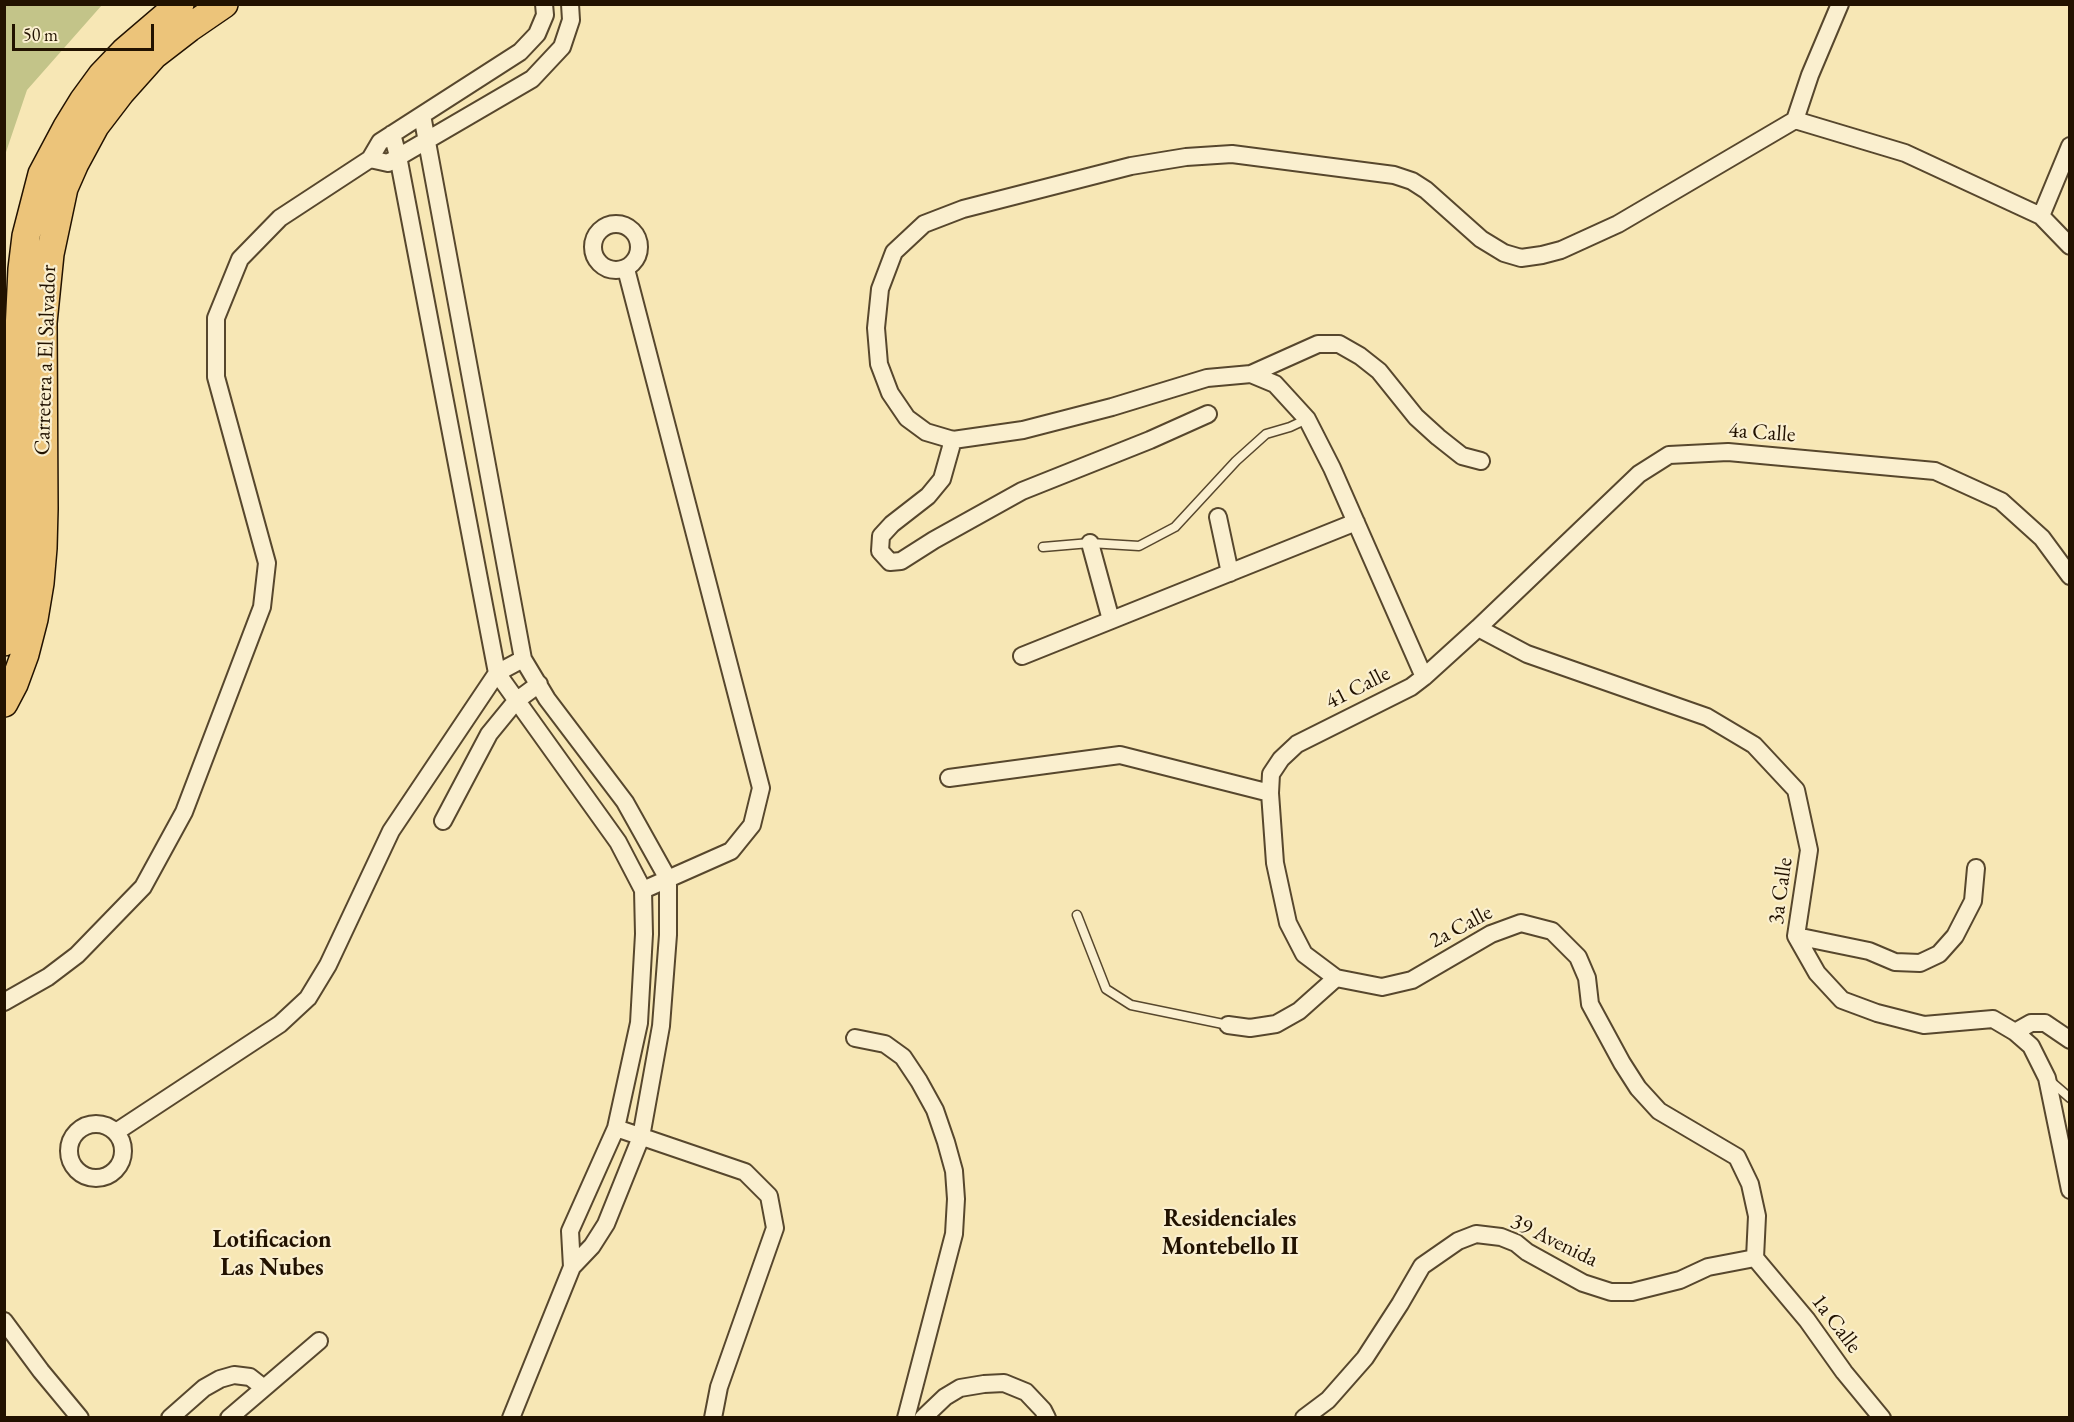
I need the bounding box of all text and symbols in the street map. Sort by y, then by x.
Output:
scale bar [15,12,158,50]
text: 50 m [23,23,58,46]
street label: Carretera a El Salvador [29,264,63,456]
street label: 4a Calle [1728,417,1796,449]
street label: 41 Calle [1321,661,1395,715]
street label: 3a Calle [1763,856,1799,926]
street label: 2a Calle [1425,900,1497,954]
district label: Residenciales Montebello II [1161,1205,1299,1261]
street label: 39 Avenida [1506,1209,1602,1273]
district label: Lotificacion Las Nubes [212,1226,332,1282]
street label: 1a Calle [1805,1289,1867,1359]

